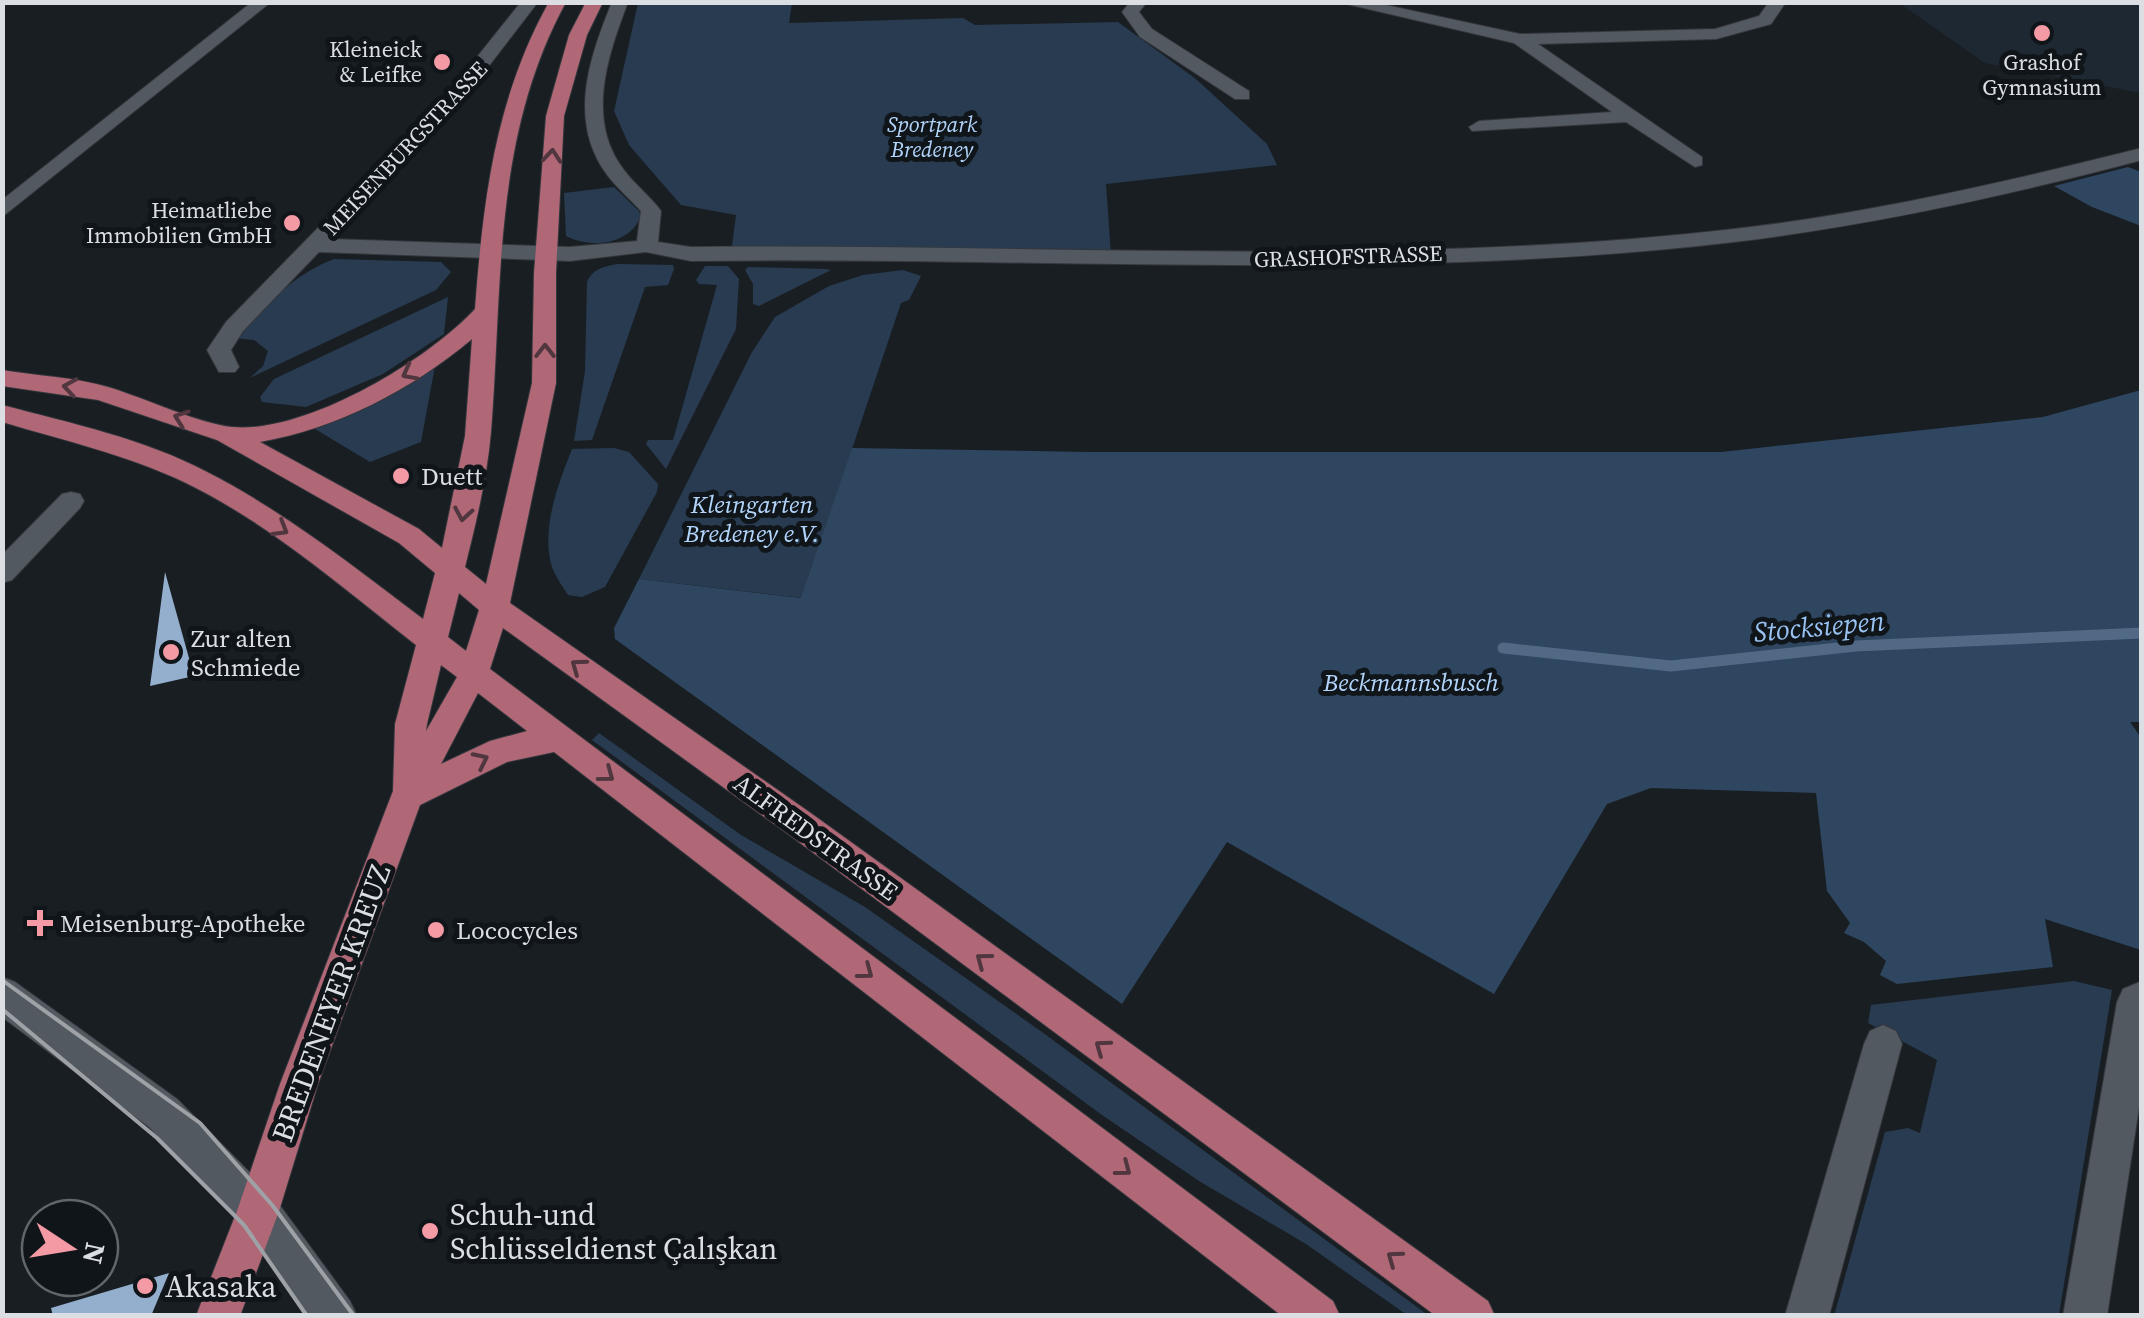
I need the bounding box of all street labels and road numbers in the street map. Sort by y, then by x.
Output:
street label: MEISENBURGSTRASSE [316,54,494,242]
street label: GRASHOFSTRASSE [1253,238,1443,274]
street label: ALFREDSTRASSE [727,766,905,908]
street label: BREDENEYER KREUZ [262,859,400,1147]

